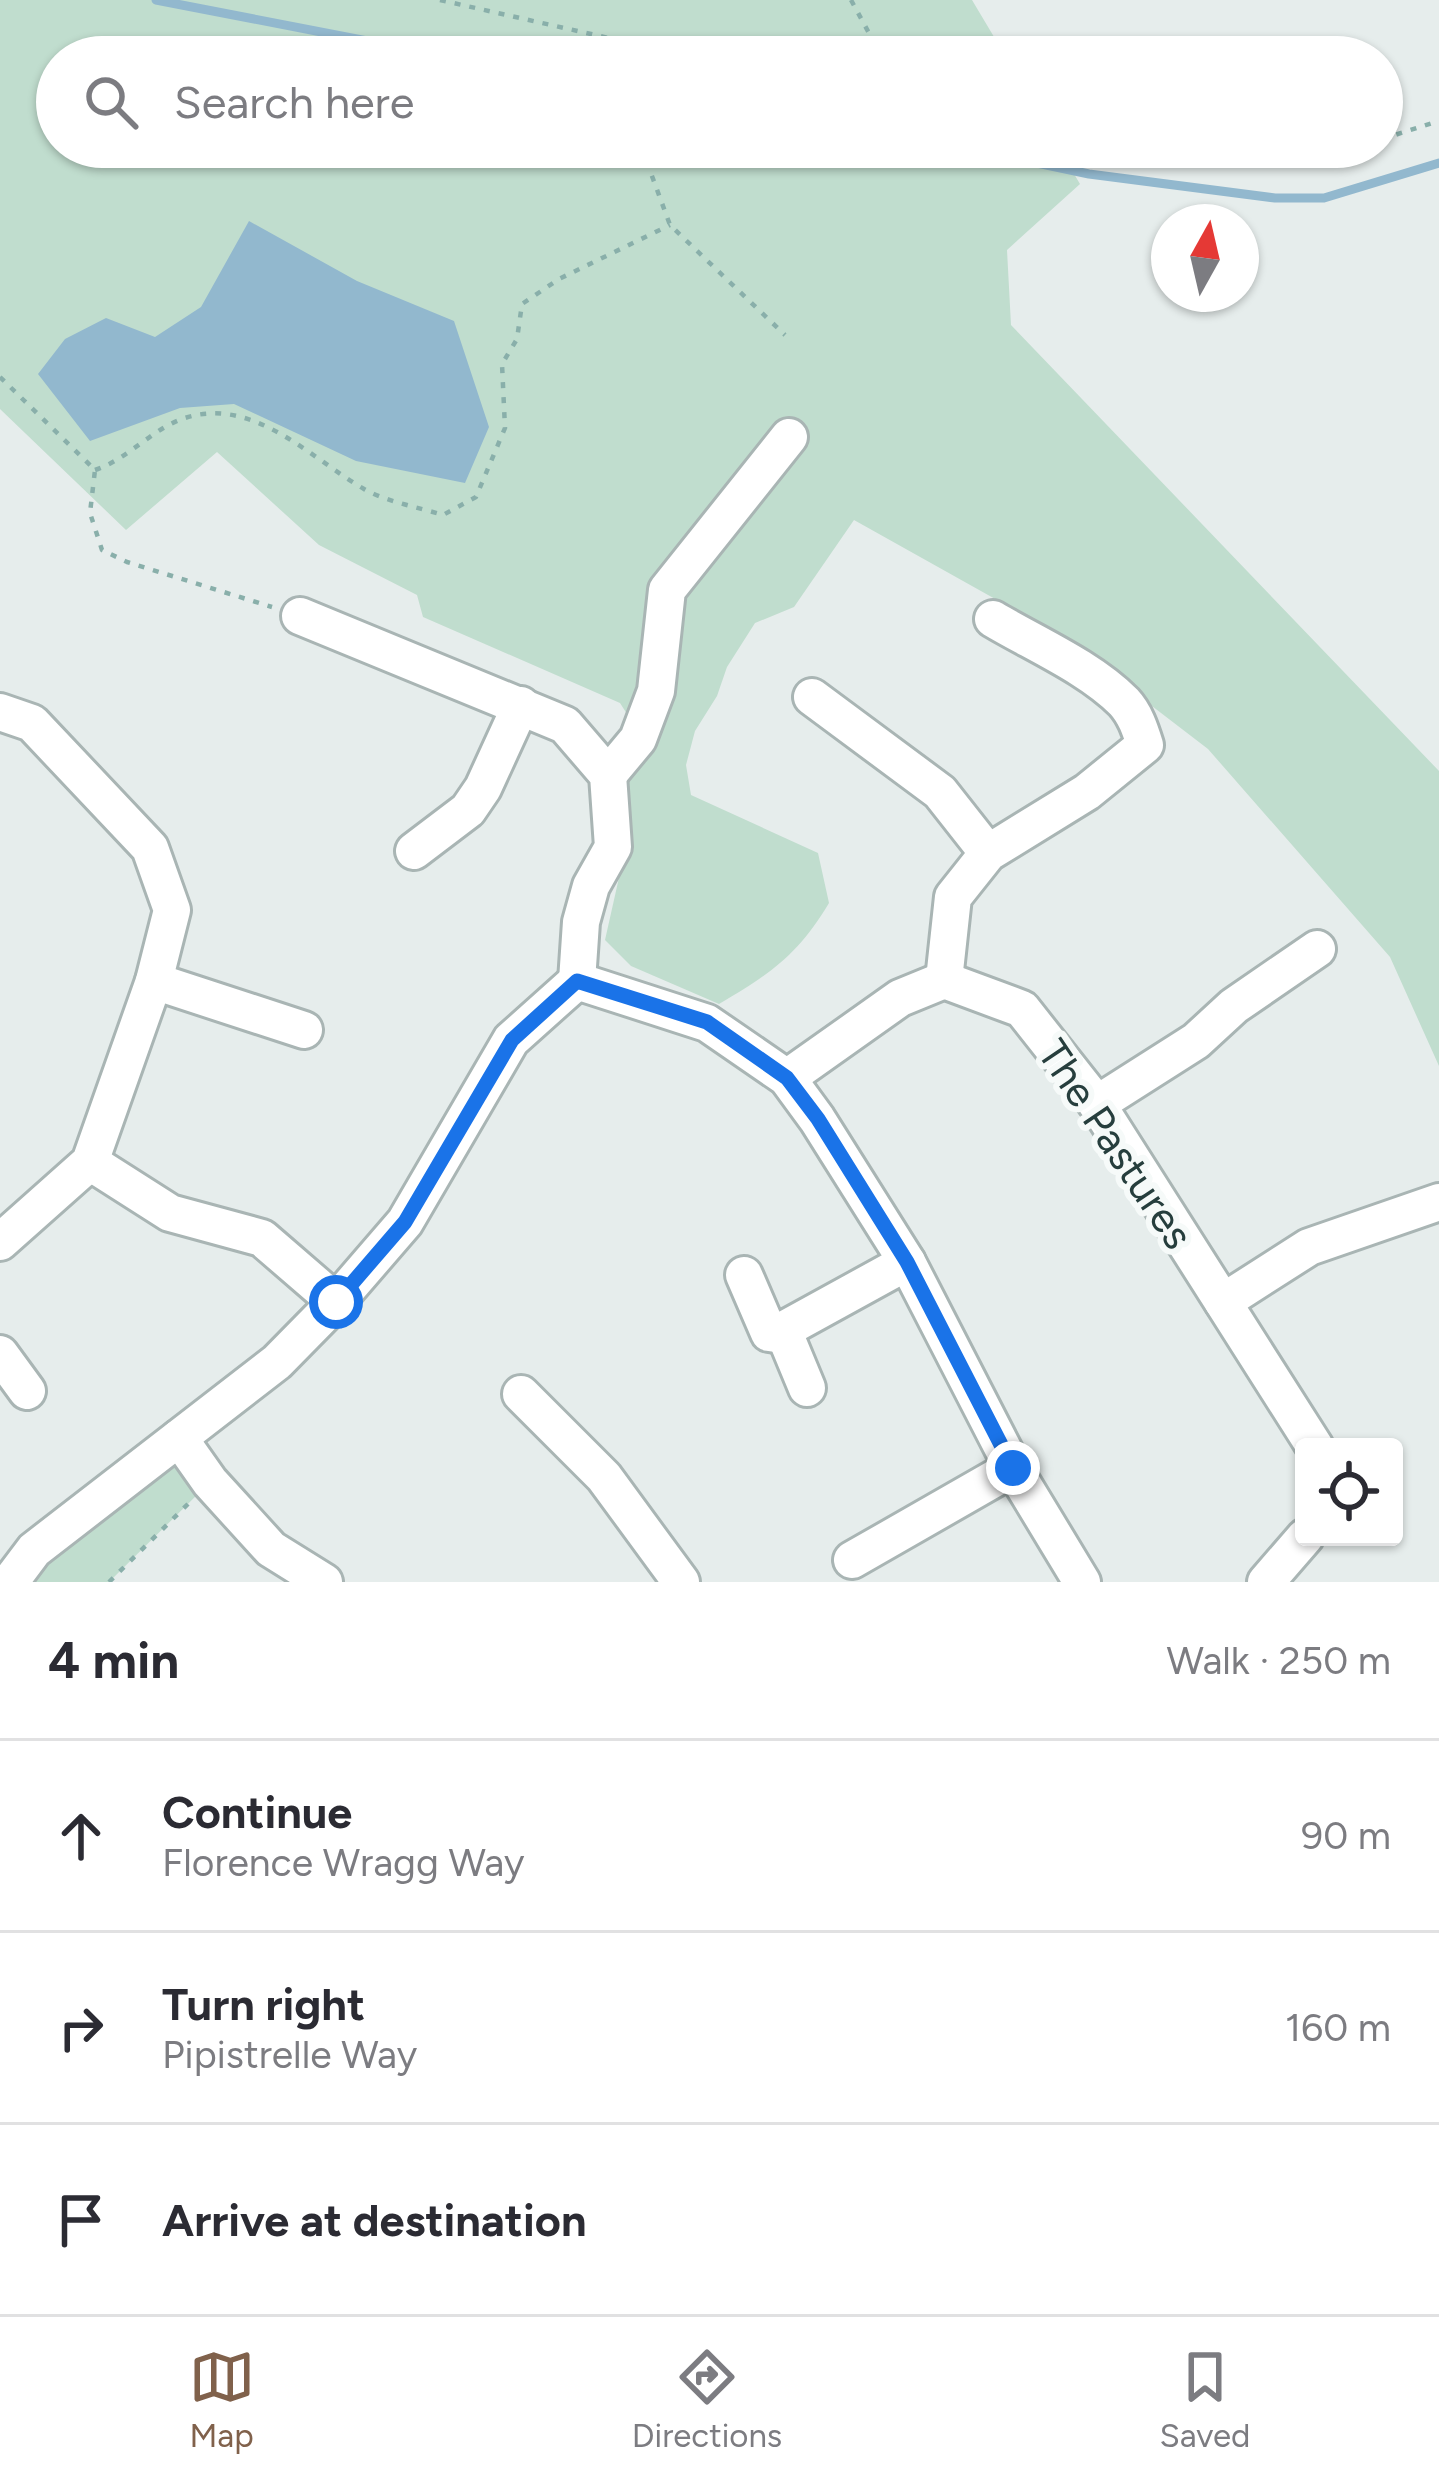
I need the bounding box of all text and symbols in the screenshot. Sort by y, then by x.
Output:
search box [36,36,1403,168]
icon: search [78,69,144,135]
text: Search here [174,75,414,129]
north arrow [1151,204,1259,312]
street label: The Pastures [1027,1030,1204,1258]
route start [309,1275,363,1329]
map controls [1295,1438,1403,1546]
button: locate [1295,1438,1403,1546]
route end [986,1441,1040,1495]
text: 4 min [48,1630,179,1691]
text: Walk · 250 m [1167,1637,1391,1684]
text: Continue [162,1785,352,1839]
icon: ahead [48,1803,114,1869]
text: 90 m [1301,1812,1391,1859]
text: Florence Wragg Way [162,1839,524,1886]
text: Turn right [162,1977,365,2031]
icon: right [48,1995,114,2061]
text: 160 m [1285,2004,1391,2051]
text: Pipistrelle Way [162,2031,417,2078]
icon: arrive [48,2187,114,2253]
text: Arrive at destination [162,2193,586,2247]
tab: Map [189,2344,255,2455]
tab: Directions [632,2344,782,2455]
tab: Saved [1159,2344,1250,2455]

